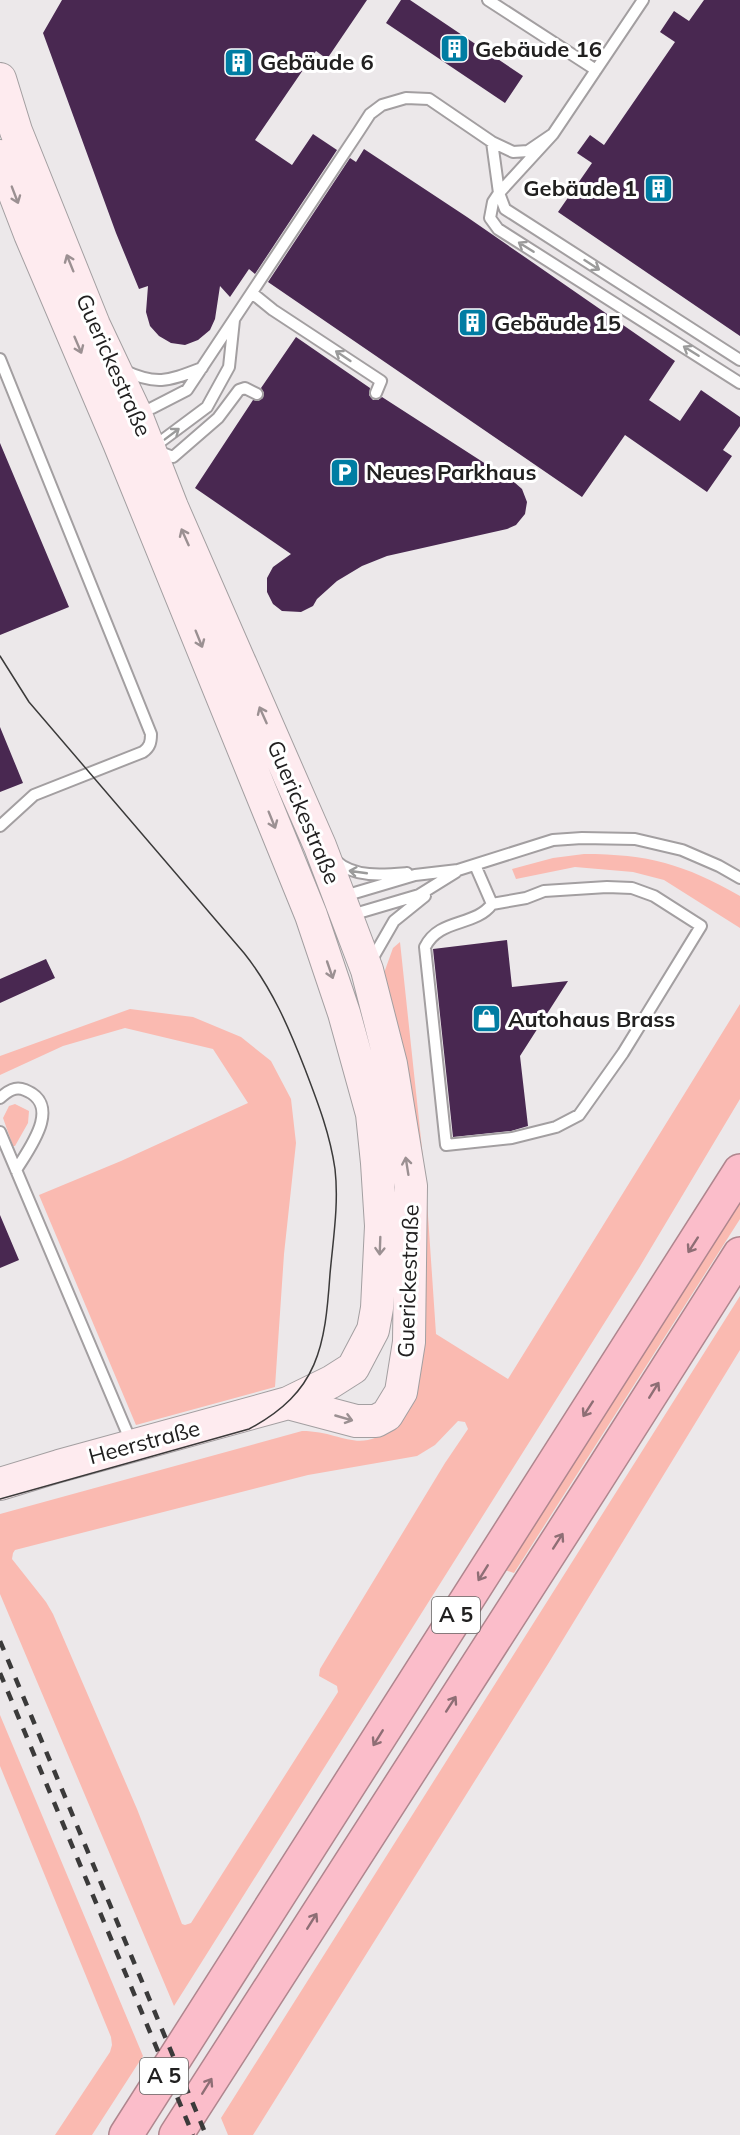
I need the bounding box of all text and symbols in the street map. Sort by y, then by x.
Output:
building icon: Gebäude 16 [438,33,470,65]
place label: Gebäude 16 [475,35,602,63]
building icon: Gebäude 6 [223,46,255,78]
place label: Gebäude 6 [260,48,374,76]
building icon: Gebäude 1 [642,172,674,204]
place label: Gebäude 1 [523,174,637,202]
one-way arrow [10,185,21,203]
one-way arrow [518,241,535,253]
one-way arrow [64,254,75,273]
one-way arrow [584,259,601,272]
street label: Guerickestraße [70,289,158,441]
building icon: Gebäude 15 [457,307,489,339]
place label: Gebäude 15 [494,309,621,337]
one-way arrow [72,336,84,354]
one-way arrow [683,345,700,357]
one-way arrow [334,349,351,362]
one-way arrow [164,428,180,441]
parking icon: Neues Parkhaus [329,456,361,488]
place label: Neues Parkhaus [366,458,537,486]
one-way arrow [179,528,190,546]
one-way arrow [194,629,205,648]
one-way arrow [257,707,268,725]
street label: Guerickestraße [261,736,347,888]
one-way arrow [267,810,278,829]
one-way arrow [349,866,369,877]
one-way arrow [325,960,336,979]
shop icon: Autohaus Brass [471,1003,503,1035]
place label: Autohaus Brass [508,1005,675,1033]
one-way arrow [402,1157,413,1176]
street label: Guerickestraße [391,1204,425,1358]
one-way arrow [374,1236,385,1256]
one-way arrow [686,1236,699,1253]
one-way arrow [648,1381,661,1398]
one-way arrow [581,1400,593,1417]
one-way arrow [335,1413,354,1424]
street label: Heerstraße [85,1414,203,1470]
one-way arrow [552,1533,564,1550]
one-way arrow [476,1564,488,1581]
road number: A 5 [432,1597,480,1633]
one-way arrow [446,1696,458,1713]
one-way arrow [372,1729,384,1746]
one-way arrow [306,1913,318,1930]
road number: A 5 [140,2058,188,2094]
one-way arrow [202,2078,214,2095]

